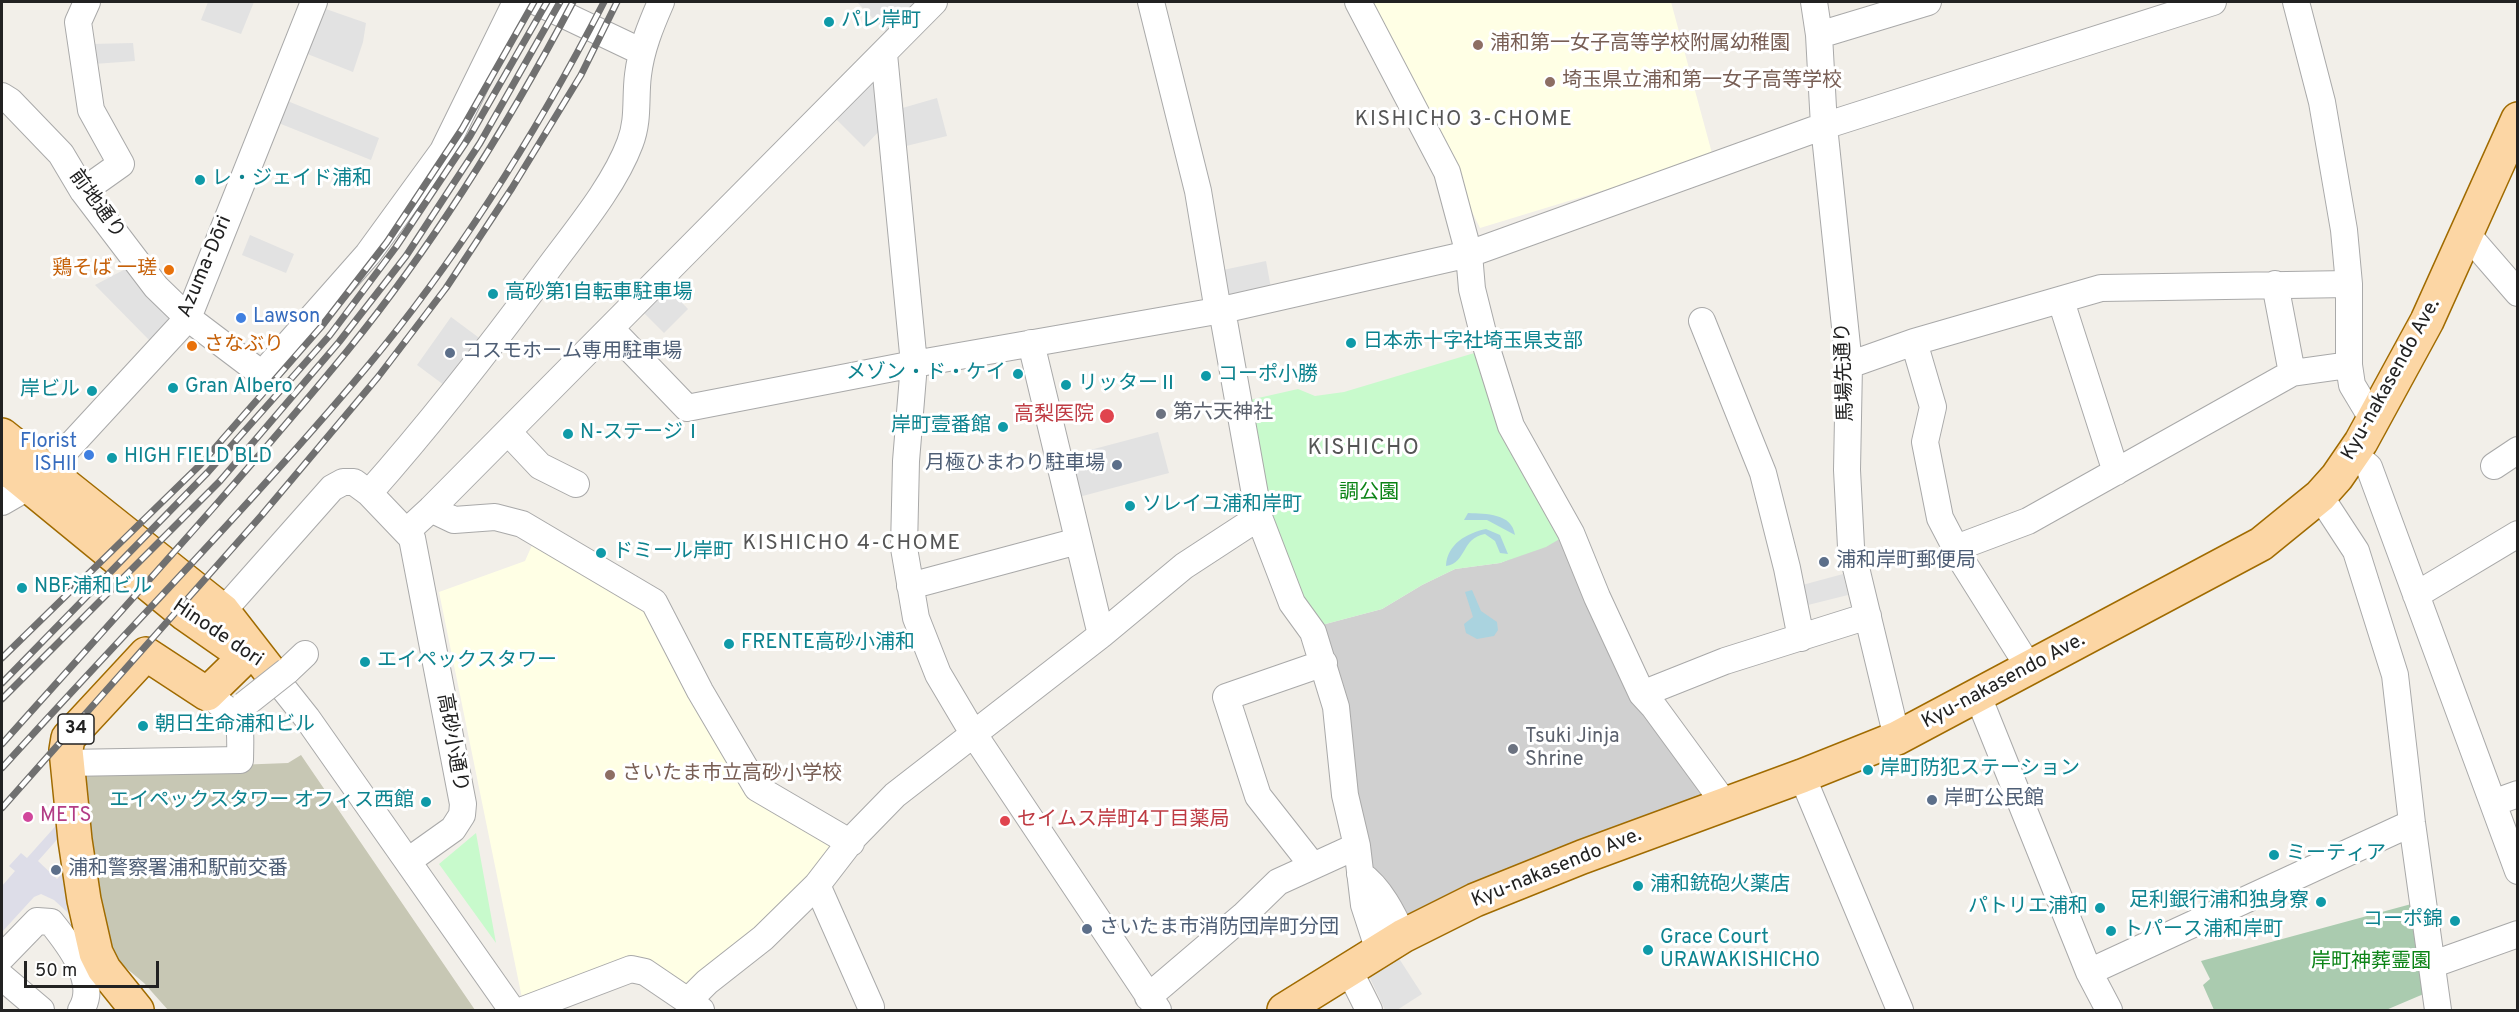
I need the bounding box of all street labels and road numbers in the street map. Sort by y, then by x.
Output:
street label: 前地通り [63,166,129,244]
street label: Azuma-Dōri [174,212,238,322]
street label: Kyu-nakasendo Ave. [2338,295,2446,465]
street label: 馬場先通り [1832,322,1860,422]
street label: Hinode dori [167,595,267,673]
street label: Kyu-nakasendo Ave. [1918,629,2090,735]
street label: 高砂小通り [430,692,472,794]
road number: 34 [58,714,94,744]
street label: Kyu-nakasendo Ave. [1468,824,1646,914]

